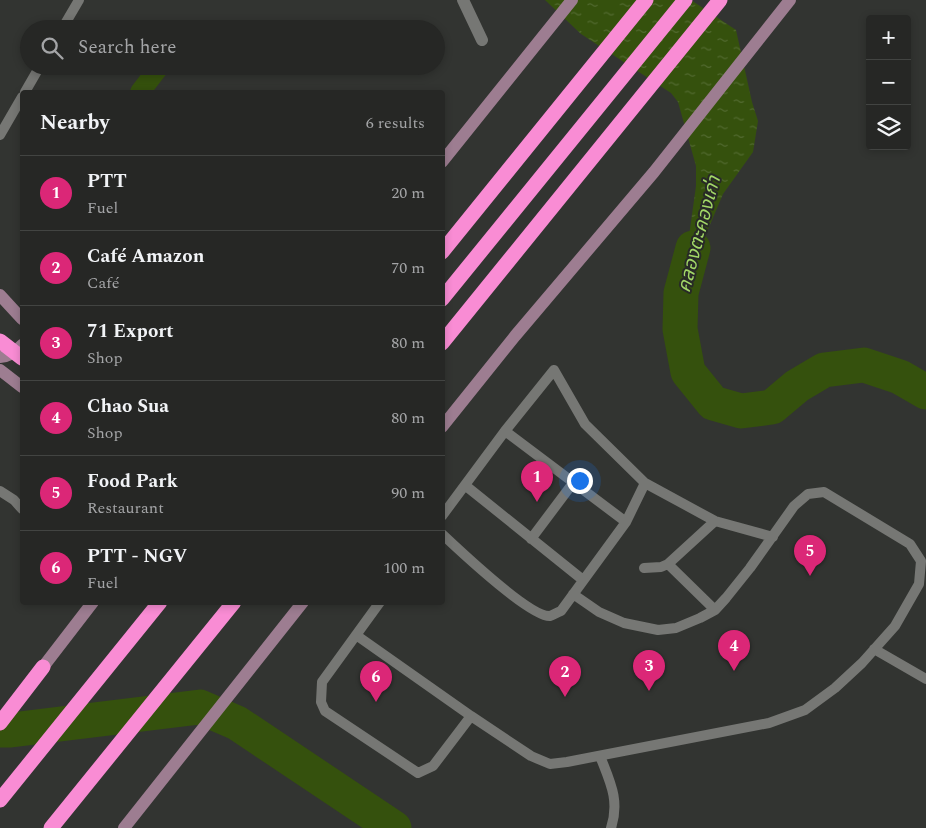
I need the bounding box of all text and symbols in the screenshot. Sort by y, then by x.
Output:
map controls [866,15,911,150]
button: + [866,15,911,60]
search box [20,20,445,75]
text: Search here [78,33,177,62]
icon: search [38,34,66,62]
button: − [866,60,911,105]
button: layers [866,105,911,150]
text: Nearby [40,107,110,139]
text: 6 results [366,111,425,135]
text: PTT [87,167,127,196]
water label: คลองตะคองเก่า [670,172,729,296]
text: 1 [52,181,60,205]
text: 20 m [391,181,425,205]
text: Fuel [87,196,118,220]
text: Café Amazon [87,242,204,271]
text: 2 [52,256,60,280]
text: 70 m [391,256,425,280]
text: Café [87,271,120,295]
text: 71 Export [87,317,174,346]
text: 3 [52,331,60,355]
text: 80 m [391,331,425,355]
text: Shop [87,346,123,370]
text: Chao Sua [87,392,169,421]
text: 4 [52,406,60,430]
text: 80 m [391,406,425,430]
text: Shop [87,421,123,445]
pin: 1 [521,461,553,502]
text: Food Park [87,467,178,496]
your location [567,468,593,494]
text: 5 [52,481,60,505]
text: 90 m [391,481,425,505]
text: Restaurant [87,496,164,520]
pin: 5 [794,535,826,576]
text: PTT - NGV [87,542,187,571]
text: 6 [52,556,60,580]
text: 100 m [383,556,425,580]
text: Fuel [87,571,118,595]
pin: 4 [718,630,750,671]
pin: 3 [633,650,665,691]
pin: 2 [549,656,581,697]
pin: 6 [360,661,392,702]

